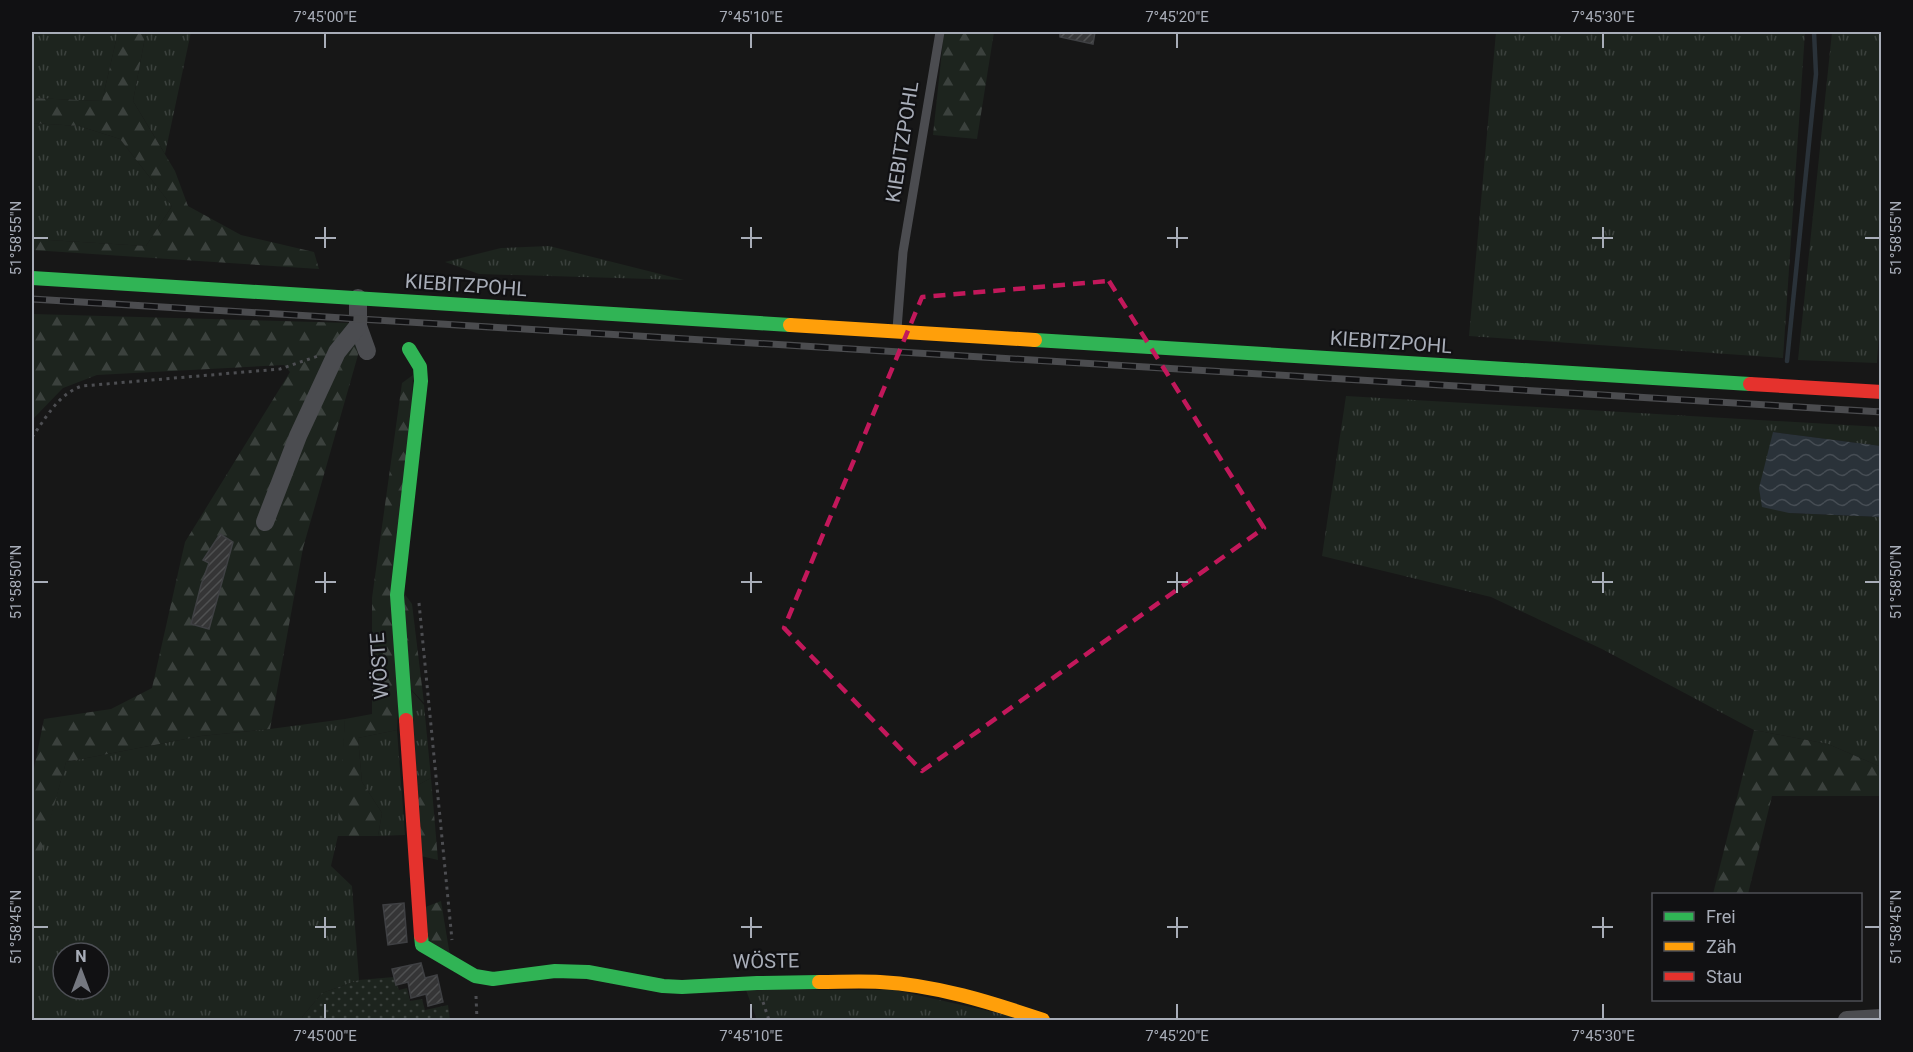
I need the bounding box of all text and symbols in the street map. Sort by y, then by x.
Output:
text: 7°45'00"E [293,8,357,26]
text: 7°45'10"E [719,8,783,26]
text: 7°45'20"E [1145,8,1209,26]
text: 7°45'30"E [1571,8,1635,26]
street label: KIEBITZPOHL [881,80,923,204]
text: 51°58'55"N [7,201,25,275]
text: 51°58'55"N [1887,201,1905,275]
street label: KIEBITZPOHL [404,269,528,301]
street label: KIEBITZPOHL [1329,326,1453,358]
text: 51°58'50"N [7,545,25,619]
text: 51°58'50"N [1887,545,1905,619]
street label: WÖSTE [365,632,393,700]
text: 51°58'45"N [7,890,25,964]
text: 51°58'45"N [1887,890,1905,964]
legend [1652,893,1862,1001]
text: Frei [1706,906,1736,927]
text: Zäh [1706,936,1737,957]
north arrow [51,941,111,1001]
text: N [75,947,87,966]
street label: WÖSTE [732,948,800,974]
text: Stau [1706,966,1742,987]
text: 7°45'00"E [293,1027,357,1045]
text: 7°45'10"E [719,1027,783,1045]
text: 7°45'20"E [1145,1027,1209,1045]
text: 7°45'30"E [1571,1027,1635,1045]

